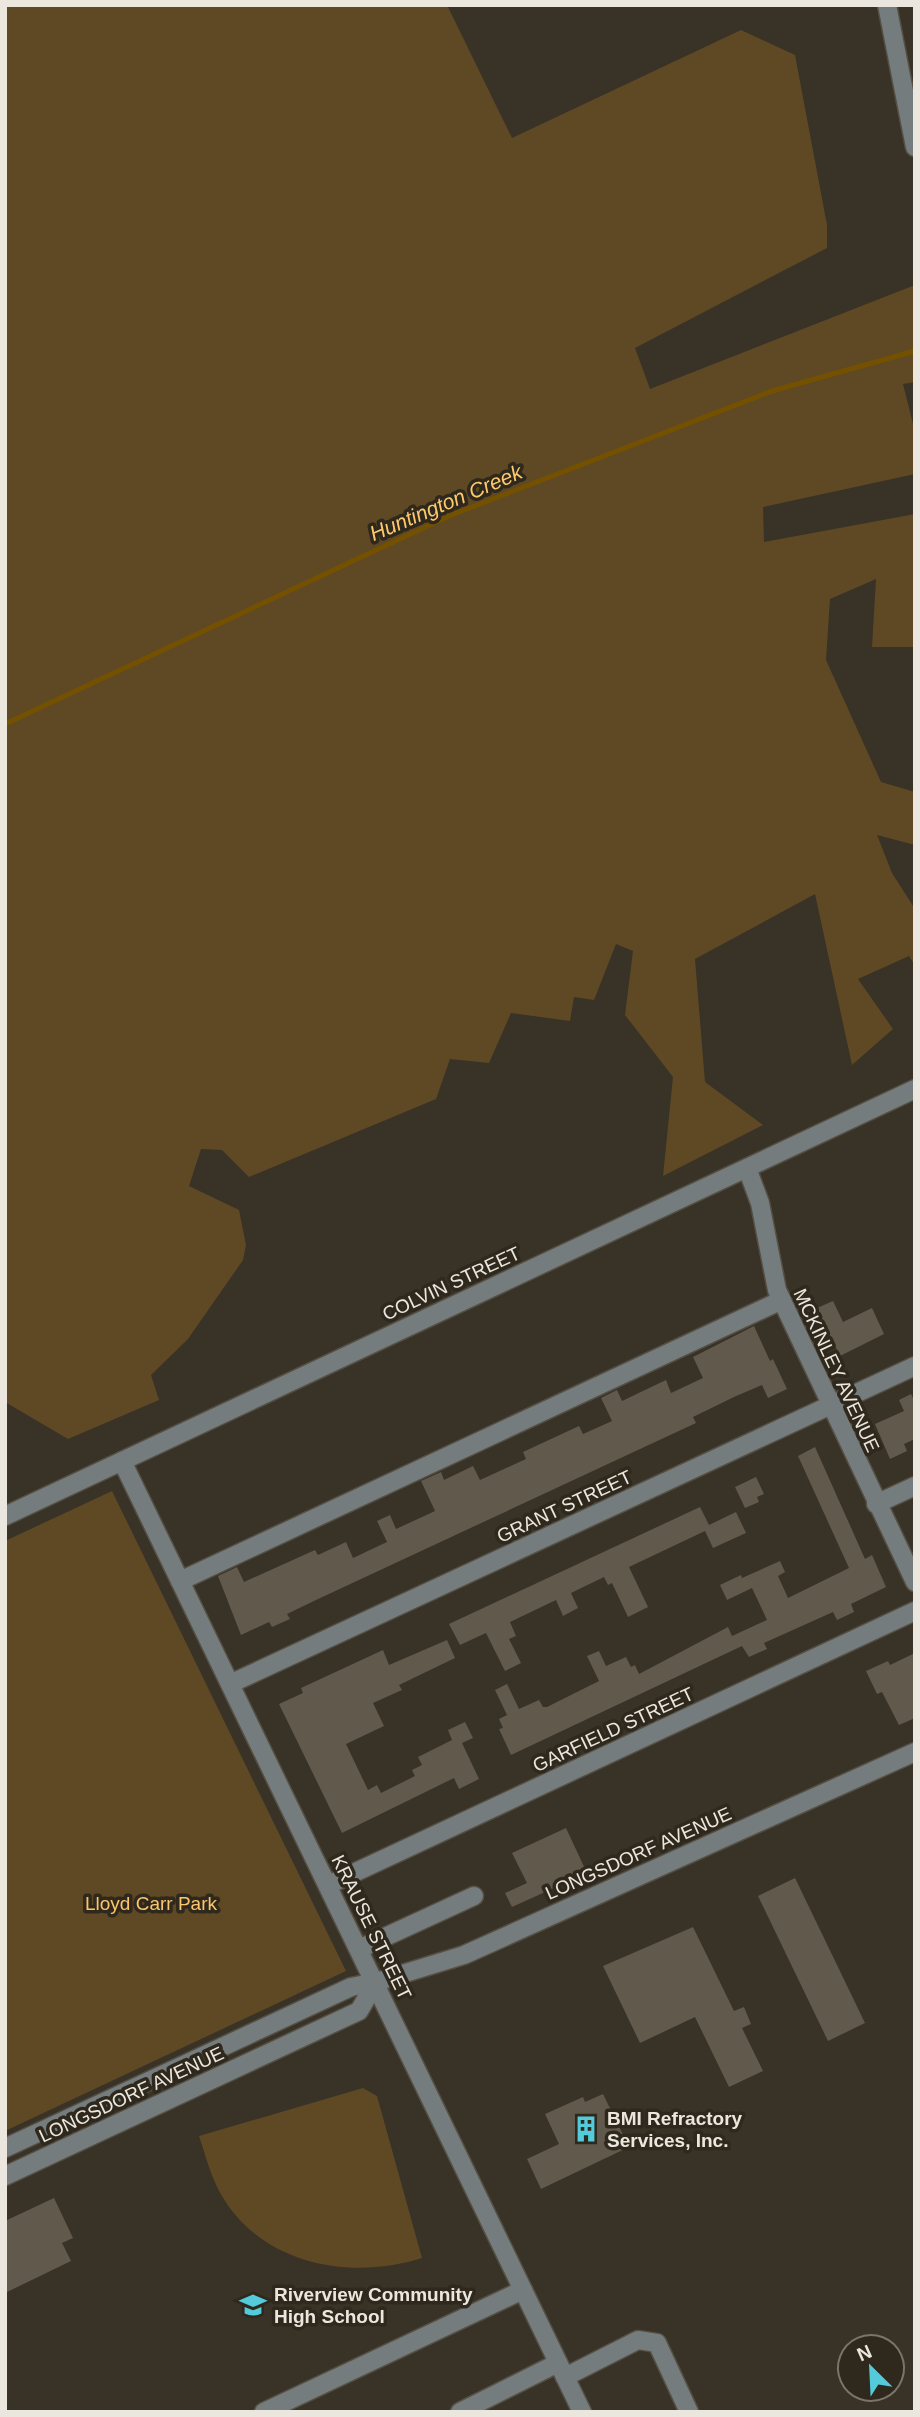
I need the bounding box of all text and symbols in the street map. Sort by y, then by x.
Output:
water label: Huntington Creek [366,459,527,545]
street label: COLVIN STREET [379,1242,524,1325]
street label: MCKINLEY AVENUE [789,1285,884,1455]
street label: GRANT STREET [493,1466,635,1547]
street label: GARFIELD STREET [529,1683,697,1776]
street label: LONGSDORF AVENUE [542,1803,734,1904]
street label: KRAUSE STREET [327,1851,416,2003]
park label: Lloyd Carr Park [85,1893,217,1914]
street label: LONGSDORF AVENUE [36,2042,227,2147]
place label: BMI Refractory Services, Inc. [607,2108,743,2151]
building icon: BMI Refractory Services, Inc. [571,2114,601,2144]
place label: Riverview Community High School [274,2284,473,2327]
school or university icon: Riverview Community High School [238,2290,268,2320]
north arrow [836,2333,906,2403]
text: N [854,2341,875,2365]

